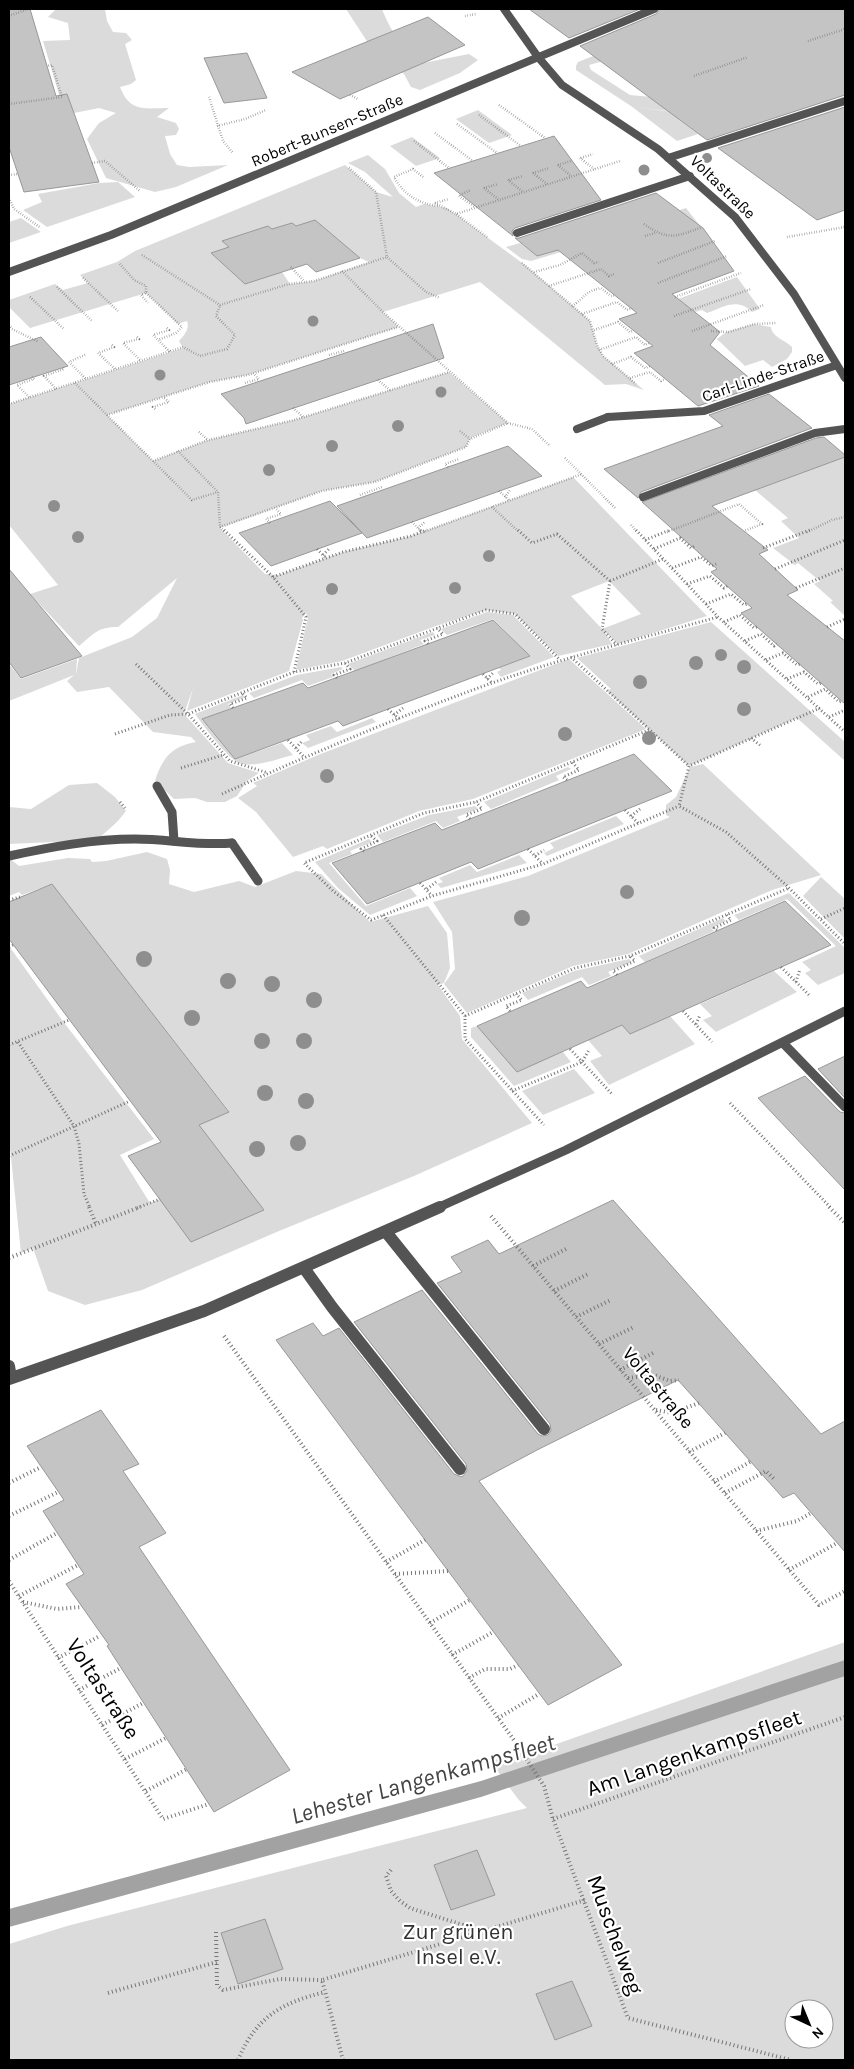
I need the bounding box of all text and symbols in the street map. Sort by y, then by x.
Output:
street label: Robert-Bunsen-Straße [248,89,406,171]
street label: Voltastraße [686,151,760,223]
street label: Carl-Linde-Straße [699,346,827,406]
street label: Voltastraße [618,1343,698,1433]
street label: Voltastraße [61,1634,145,1744]
street label: Am Langenkampsfleet [583,1704,805,1802]
water label: Lehester Langenkampsfleet [288,1728,559,1830]
street label: Muschelweg [581,1872,649,1999]
park label: Zur grünen Insel e.V. [402,1919,514,1970]
north arrow [784,1999,834,2049]
text: N [808,2023,827,2043]

